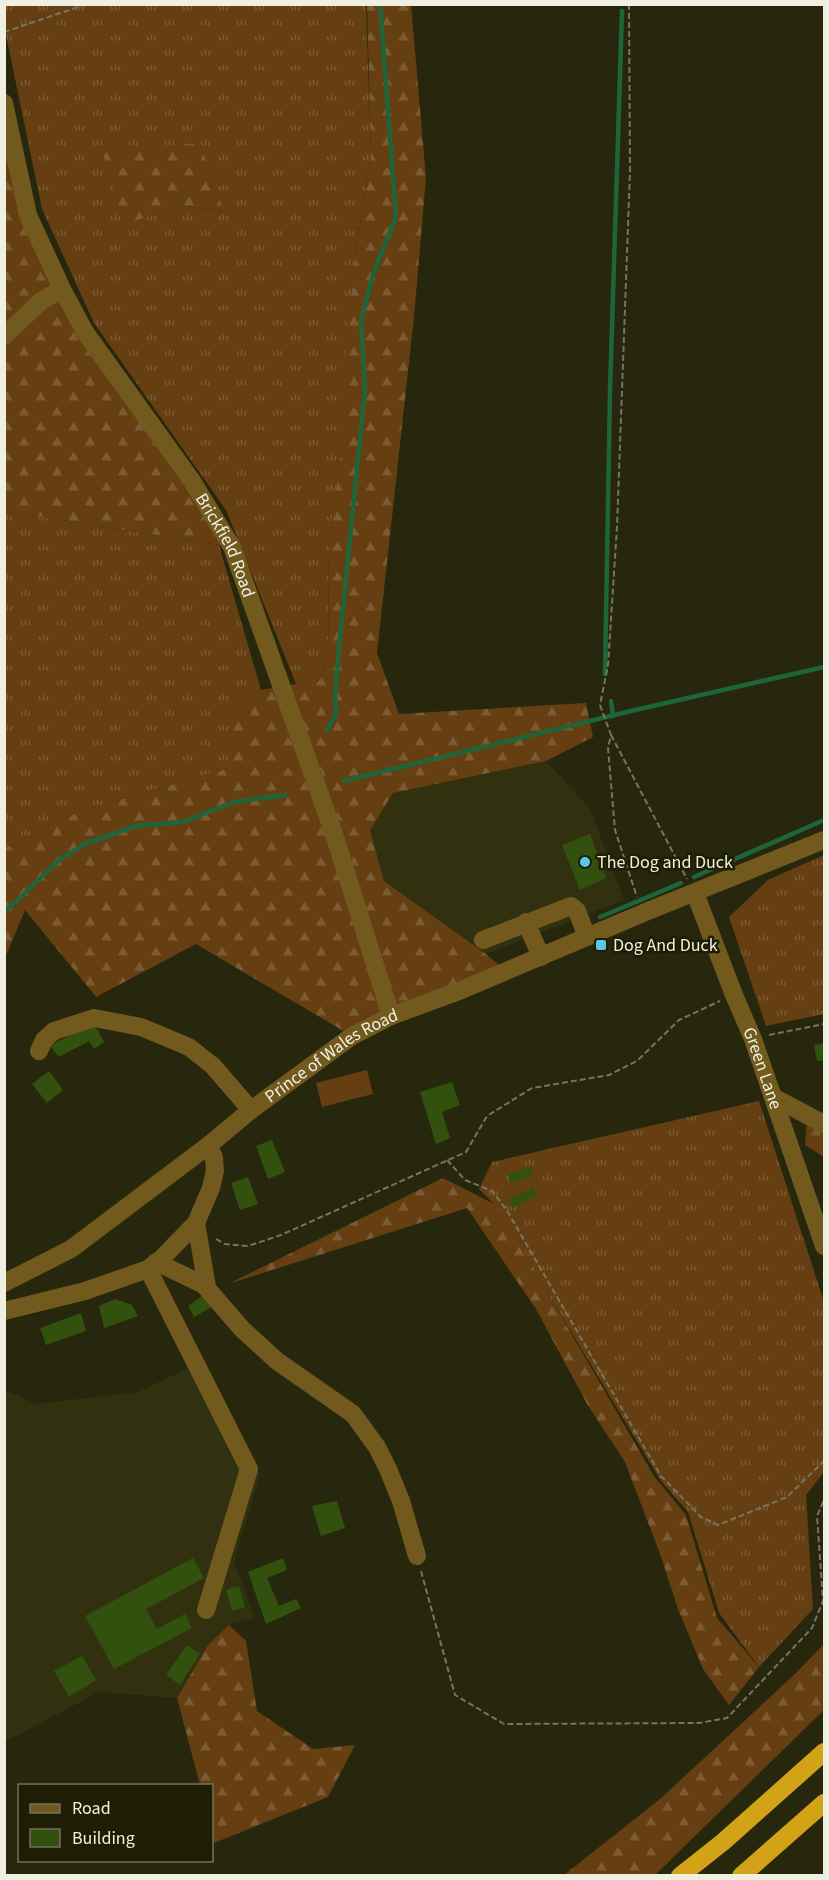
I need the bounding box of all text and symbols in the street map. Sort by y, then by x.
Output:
street label: Brickfield Road [189,488,261,601]
place label: The Dog and Duck [597,850,733,875]
marker: The Dog and Duck [578,855,592,869]
place label: Dog And Duck [613,933,718,958]
marker: Dog And Duck [594,938,608,952]
street label: Prince of Wales Road [260,1003,401,1109]
street label: Green Lane [736,1023,788,1113]
legend [18,1784,213,1862]
text: Road [72,1796,111,1821]
text: Building [72,1826,135,1851]

